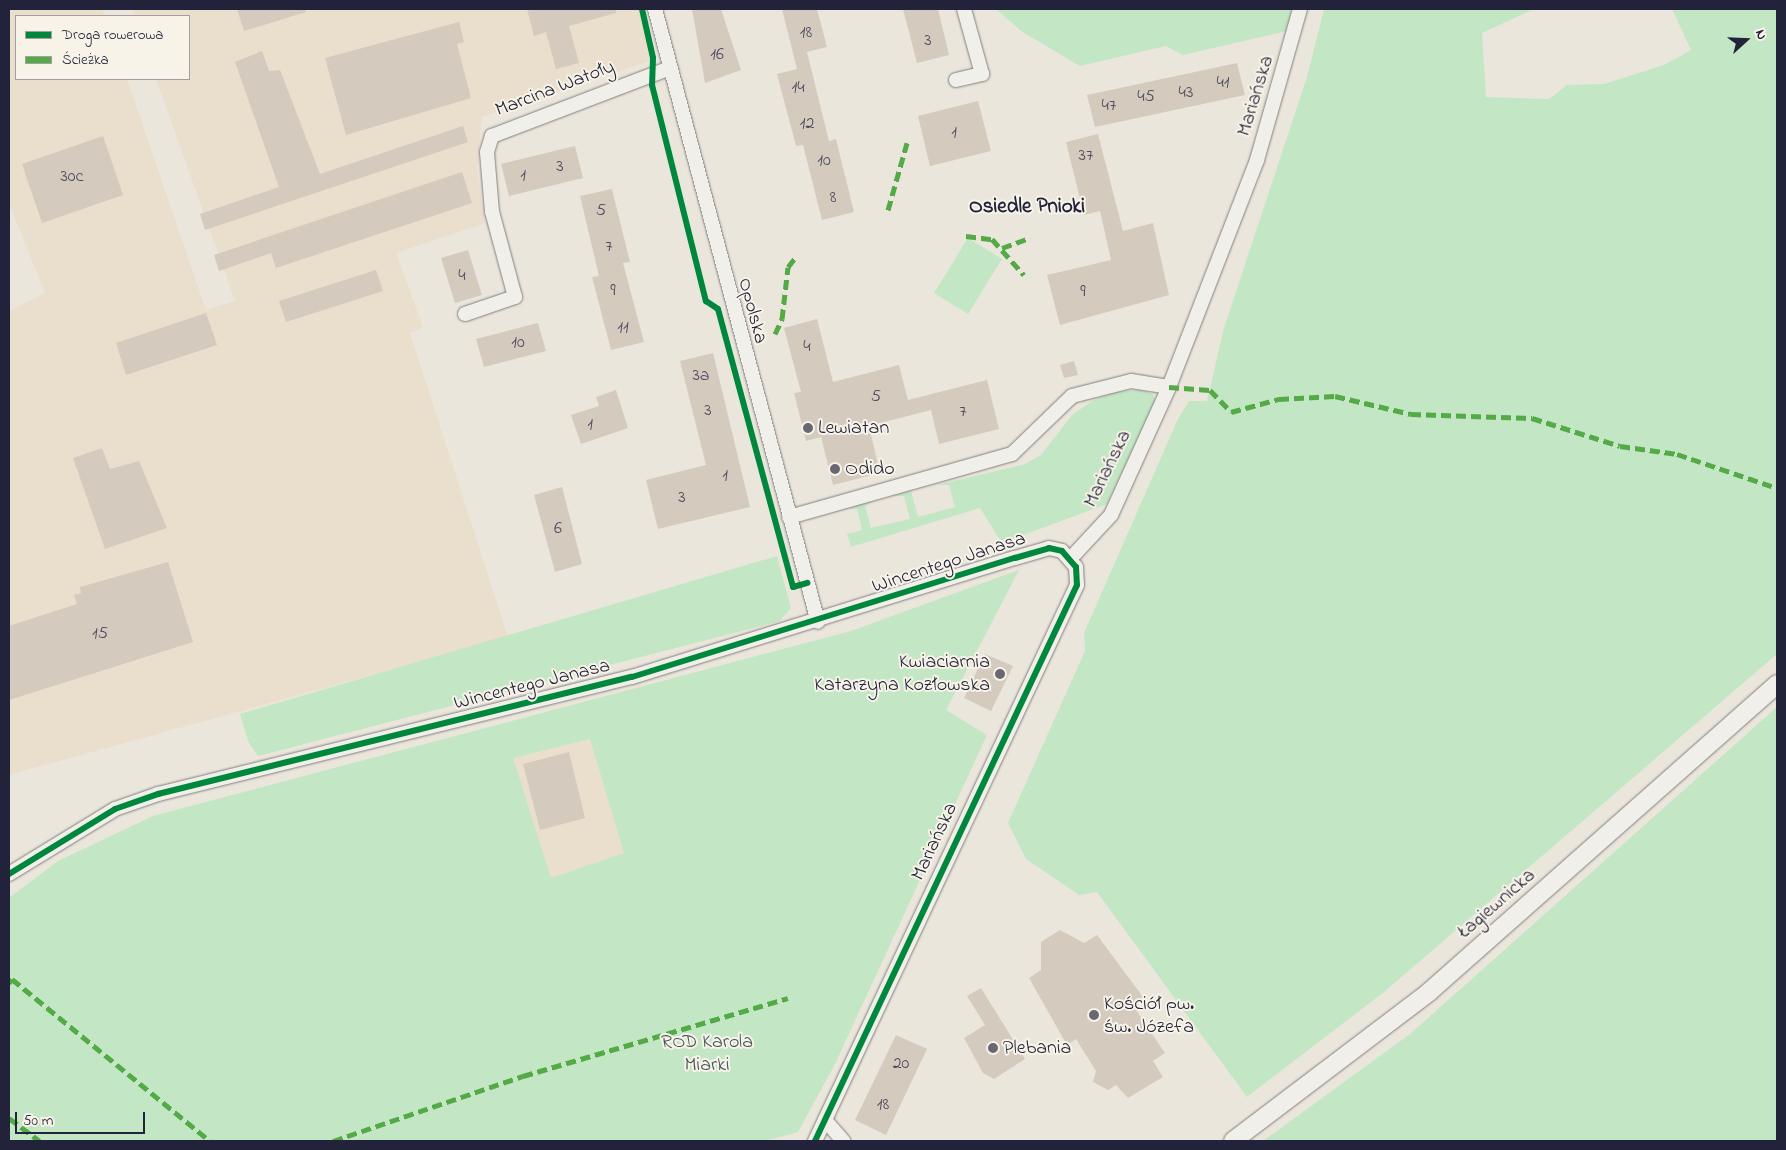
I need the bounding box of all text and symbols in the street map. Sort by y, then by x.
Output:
legend [15,15,190,80]
north arrow [1721,15,1771,65]
house number: 18 [800,22,812,44]
text: Droga rowerowa [62,24,163,46]
text: N [1749,27,1772,43]
house number: 3 [924,30,932,52]
house number: 16 [710,44,724,66]
text: Ścieżka [62,49,109,71]
street label: Mariańska [1232,53,1280,139]
street label: Marcina Watoły [492,55,618,123]
house number: 41 [1216,72,1230,94]
house number: 14 [791,77,805,99]
house number: 43 [1179,82,1193,104]
house number: 45 [1137,86,1155,108]
house number: 47 [1102,95,1116,117]
house number: 12 [800,113,814,135]
house number: 1 [951,122,957,144]
house number: 37 [1079,145,1093,167]
house number: 10 [817,150,831,172]
house number: 3 [556,156,564,178]
house number: 1 [520,165,526,187]
house number: 30c [60,166,84,188]
house number: 8 [830,187,836,209]
district label: Osiedle Pnioki [969,194,1085,220]
house number: 5 [596,200,606,222]
house number: 7 [605,236,613,258]
house number: 4 [458,265,466,287]
street label: Opolska [732,276,772,346]
house number: 9 [610,280,616,302]
house number: 9 [1080,281,1086,303]
house number: 11 [617,317,629,339]
house number: 10 [511,332,525,354]
house number: 4 [803,336,811,358]
house number: 3a [692,365,710,387]
house number: 5 [871,386,881,408]
house number: 3 [704,400,712,422]
house number: 7 [959,401,967,423]
house number: 1 [587,414,593,436]
place label: Lewiatan [818,416,889,440]
marker: Lewiatan [802,422,814,434]
street label: Mariańska [1079,426,1137,512]
place label: Odido [845,457,895,481]
marker: Odido [829,463,841,475]
house number: 1 [722,465,728,487]
house number: 3 [678,487,686,509]
house number: 6 [554,518,562,540]
street label: Wincentego Janasa [869,527,1029,599]
house number: 15 [92,623,108,645]
place label: Kwiaciarnia Katarzyna Kozłowska [814,650,990,697]
street label: Wincentego Janasa [452,654,612,716]
marker: Kwiaciarnia Katarzyna Kozłowska [994,668,1006,680]
street label: Mariańska [907,799,963,885]
street label: Łagiewnicka [1453,864,1541,944]
place label: Kościół pw. św. Józefa [1104,992,1194,1039]
marker: Kościół pw. św. Józefa [1088,1009,1100,1021]
park label: ROD Karola Miarki [661,1030,753,1077]
place label: Plebania [1003,1036,1071,1060]
marker: Plebania [987,1042,999,1054]
house number: 20 [893,1053,909,1075]
house number: 18 [877,1094,889,1116]
scale bar [18,1102,148,1134]
text: 50 m [23,1110,53,1132]

